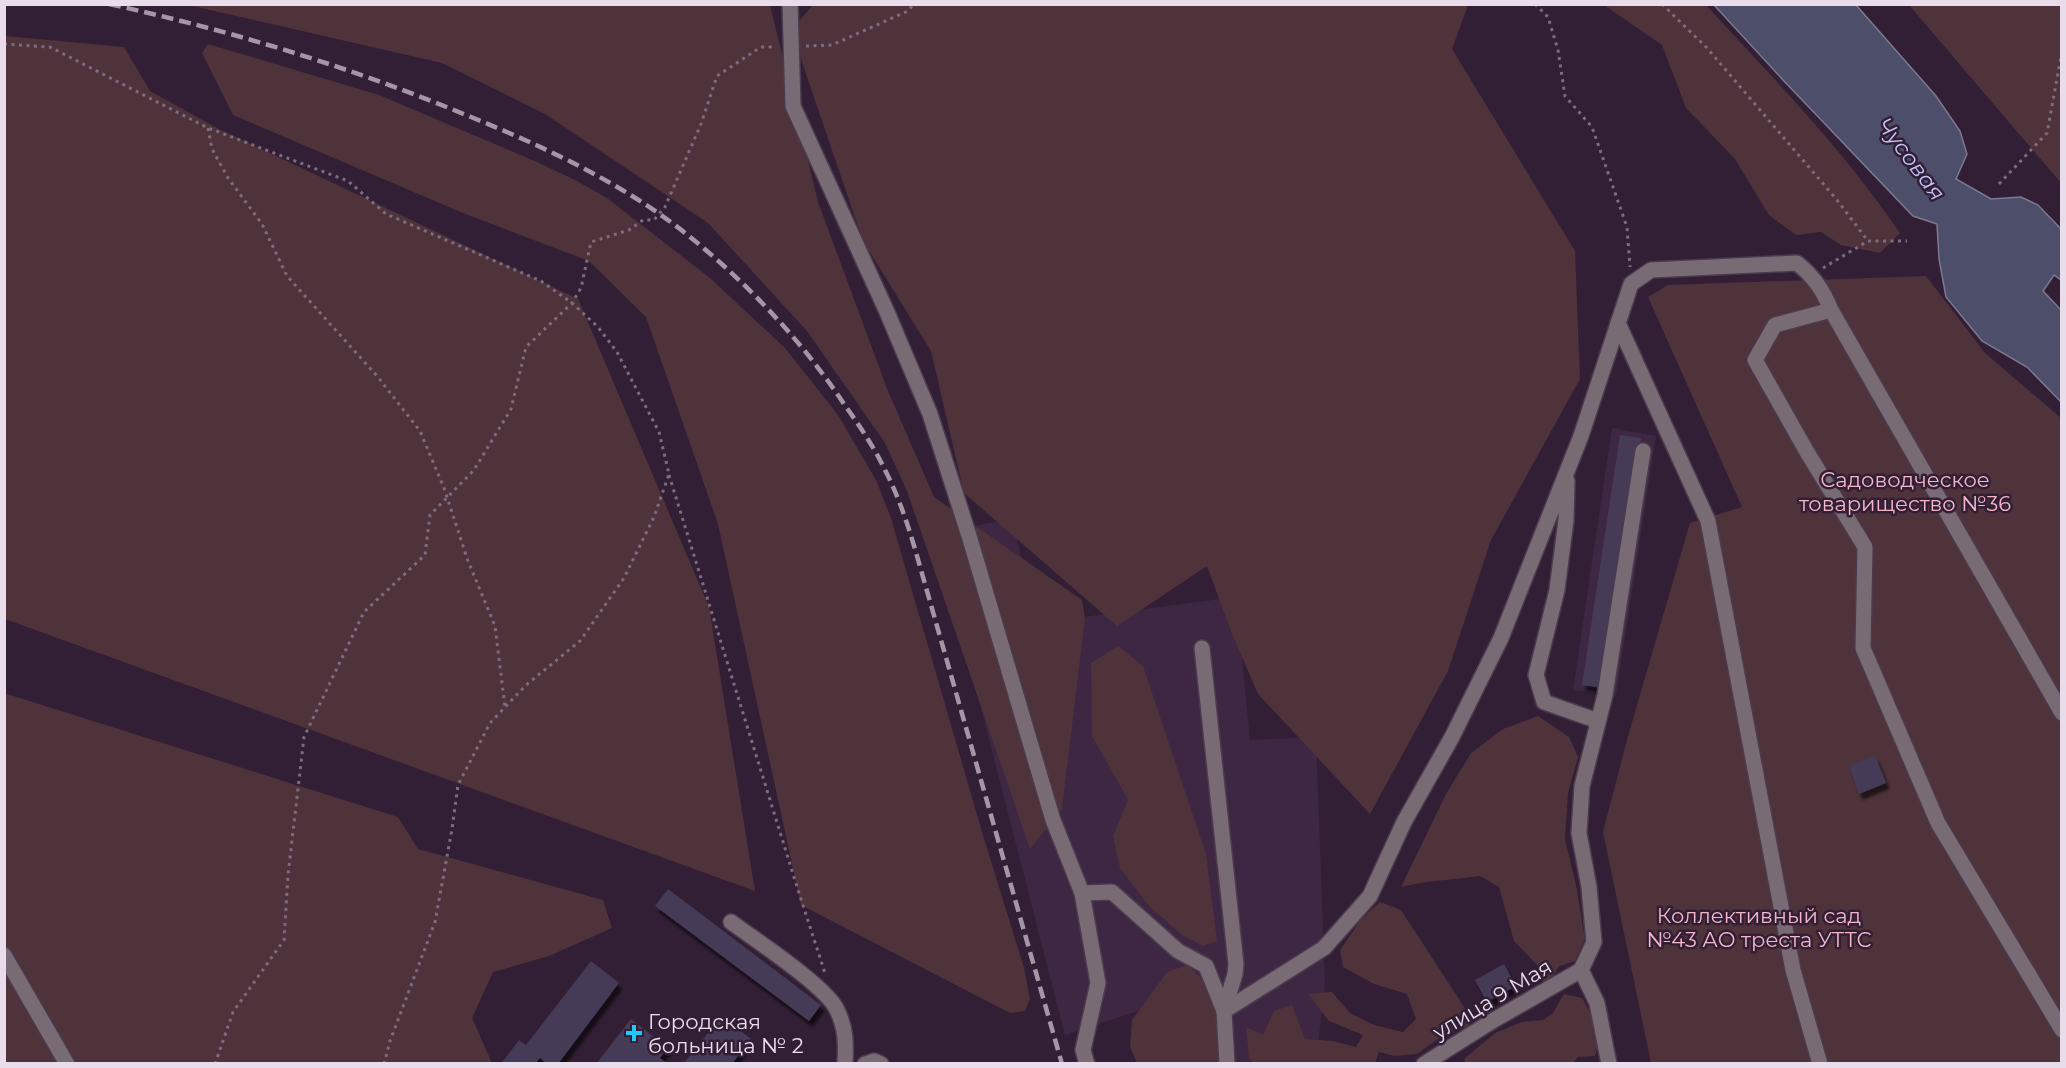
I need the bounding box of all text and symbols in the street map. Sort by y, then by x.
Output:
water label: Чусовая [1871,112,1951,206]
park label: Садоводческое товарищество №36 [1799,467,2011,516]
park label: Коллективный сад №43 АО треста УТТС [1646,903,1872,952]
street label: улица 9 Мая [1427,954,1556,1045]
place label: Городская больница № 2 [648,1009,804,1058]
marker: Городская больница № 2 [625,1024,643,1042]

